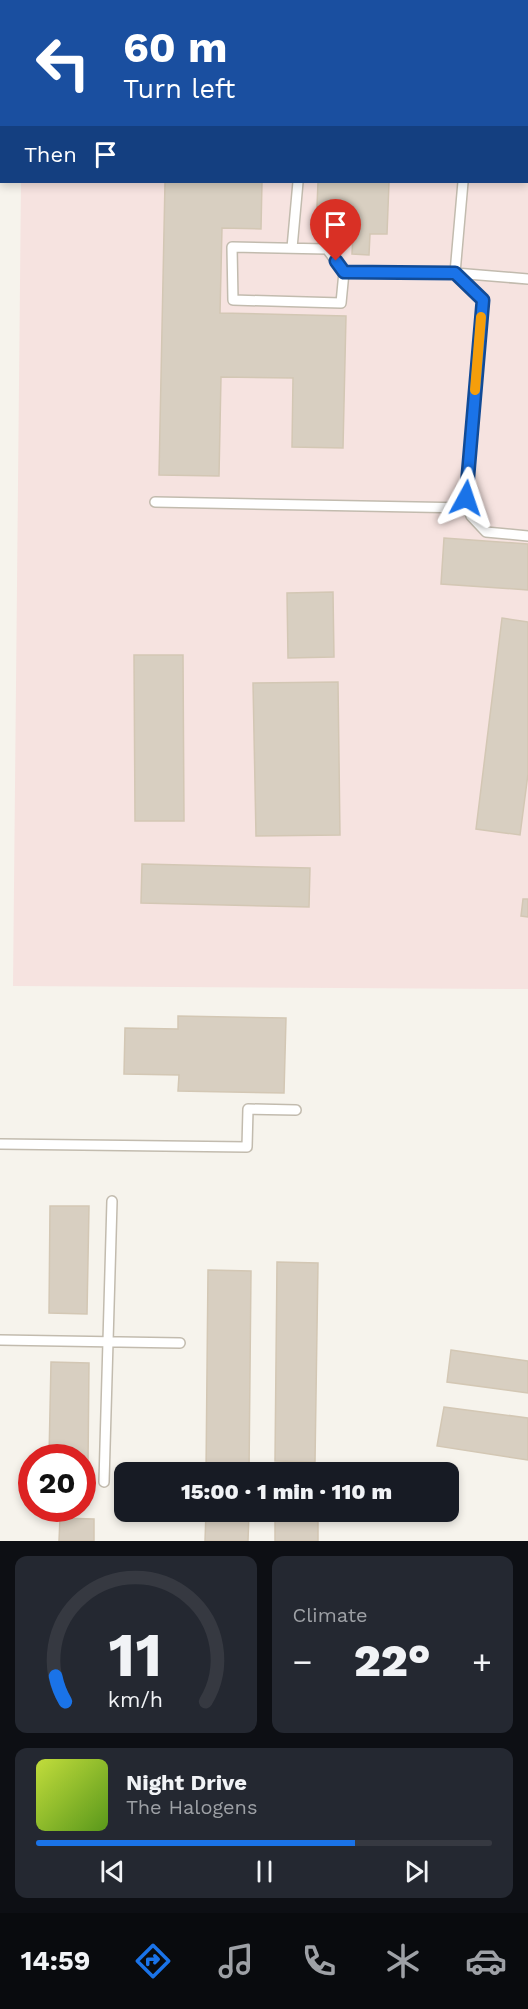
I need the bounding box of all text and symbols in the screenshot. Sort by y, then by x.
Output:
text: 60 m [123,23,227,72]
icon: left [24,24,102,102]
text: Turn left [123,73,235,105]
icon: arrive [89,138,122,171]
text: Then [24,142,77,167]
pin [310,199,361,261]
icon: arrive [319,208,352,241]
position arrow [434,466,498,530]
speed limit sign: 20 [18,1444,96,1522]
text: 15:00 · 1 min · 110 m [181,1479,392,1504]
text: Climate [293,1603,368,1627]
text: 11 [109,1618,163,1691]
text: 22° [354,1634,431,1687]
text: − [293,1642,312,1681]
text: + [472,1642,492,1681]
text: km/h [108,1687,163,1712]
text: Night Drive [126,1770,247,1795]
text: The Halogens [126,1795,258,1819]
icon: previous [96,1855,129,1888]
icon: pause [248,1855,281,1888]
icon: next [400,1855,433,1888]
icon: directions [132,1940,174,1982]
icon: music [215,1940,257,1982]
icon: phone [298,1940,340,1982]
icon: climate [382,1940,424,1982]
icon: car [465,1940,507,1982]
text: 14:59 [21,1945,90,1977]

